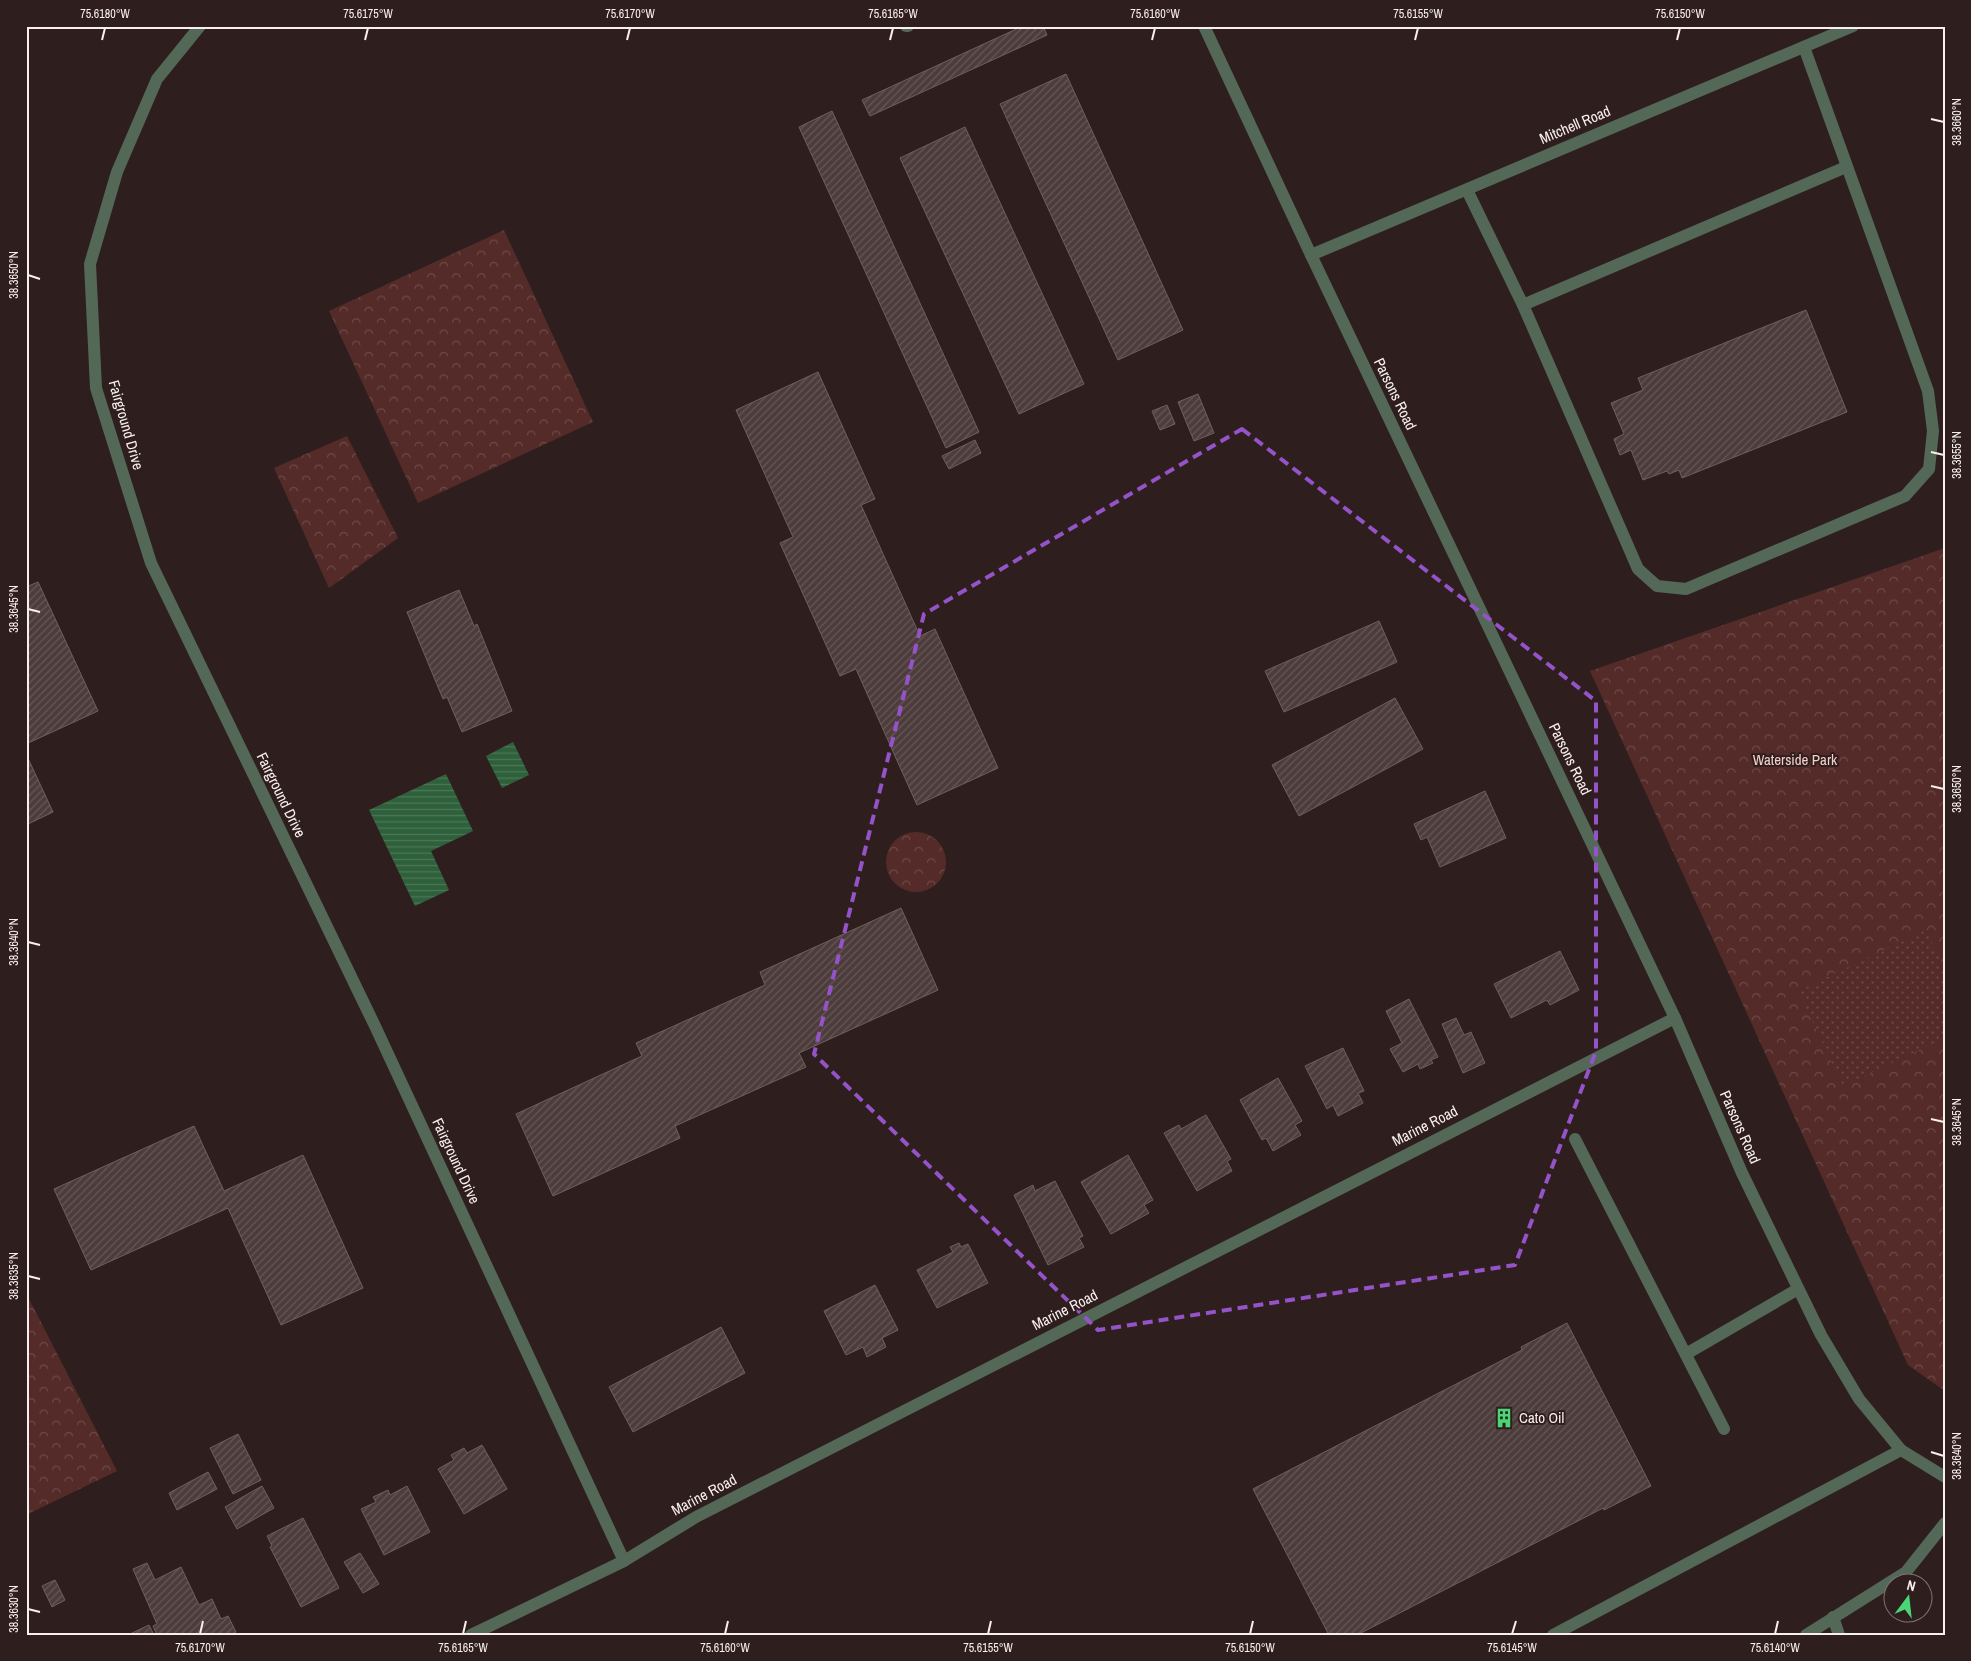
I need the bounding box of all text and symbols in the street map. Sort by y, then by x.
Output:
text: 75.6180°W [80,6,131,22]
text: 75.6175°W [343,6,394,22]
text: 75.6170°W [605,6,656,22]
text: 75.6165°W [868,6,919,22]
text: 75.6160°W [1130,6,1181,22]
text: 75.6155°W [1393,6,1444,22]
text: 75.6150°W [1655,6,1706,22]
text: 38.3660°N [1949,98,1965,146]
street label: Mitchell Road [1536,100,1614,149]
text: 38.3650°N [6,251,22,299]
street label: Parsons Road [1369,354,1422,433]
street label: Fairground Drive [104,378,149,472]
text: 38.3655°N [1949,431,1965,479]
text: 38.3645°N [6,585,22,633]
street label: Parsons Road [1544,719,1597,798]
street label: Fairground Drive [252,749,311,841]
park label: Waterside Park [1753,749,1838,770]
text: 38.3650°N [1949,765,1965,813]
text: 38.3640°N [6,918,22,966]
street label: Parsons Road [1715,1087,1766,1167]
text: 38.3645°N [1949,1098,1965,1146]
street label: Marine Road [1388,1100,1461,1151]
street label: Fairground Drive [427,1114,486,1207]
text: 38.3635°N [6,1252,22,1300]
street label: Marine Road [1028,1284,1101,1335]
building icon: Cato Oil [1493,1407,1515,1429]
place label: Cato Oil [1519,1407,1564,1428]
text: 38.3640°N [1949,1432,1965,1480]
street label: Marine Road [667,1469,740,1521]
north arrow [1884,1574,1934,1624]
text: N [1905,1576,1918,1595]
text: 38.3630°N [6,1585,22,1633]
text: 75.6170°W [175,1640,226,1656]
text: 75.6165°W [438,1640,489,1656]
text: 75.6160°W [700,1640,751,1656]
text: 75.6155°W [963,1640,1014,1656]
text: 75.6150°W [1225,1640,1276,1656]
text: 75.6145°W [1487,1640,1538,1656]
text: 75.6140°W [1750,1640,1801,1656]

